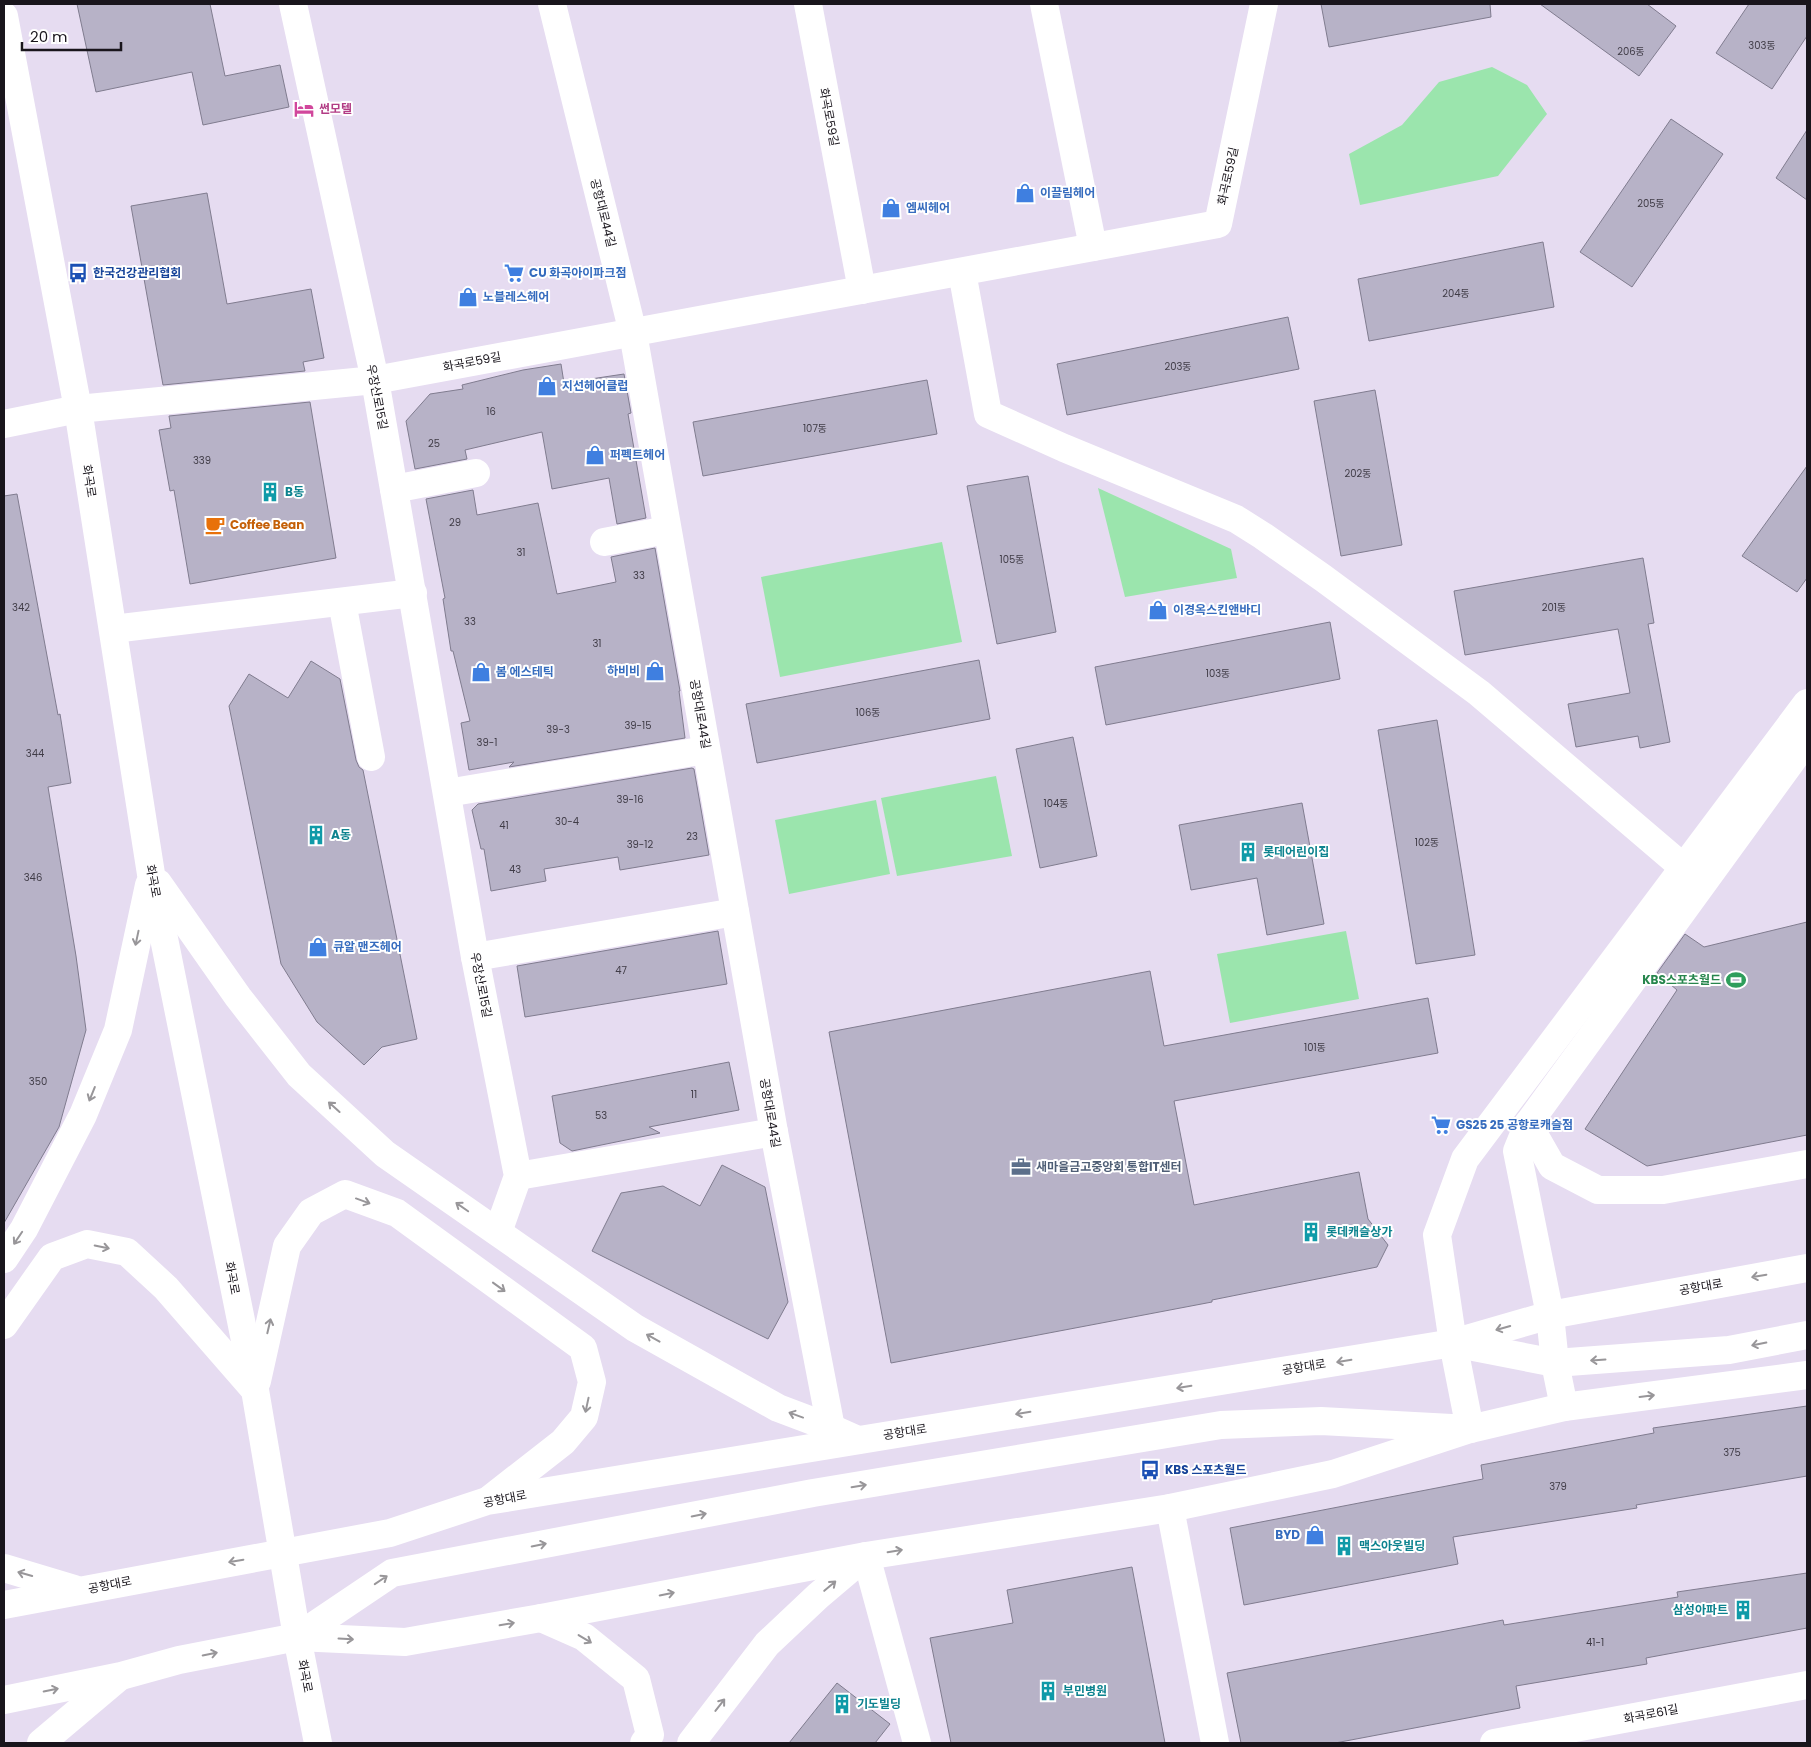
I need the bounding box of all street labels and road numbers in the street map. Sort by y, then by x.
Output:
street label: 화곡로59길 [815,86,843,148]
street label: 화곡로59길 [1213,145,1242,207]
street label: 공항대로44길 [587,177,620,249]
street label: 화곡로59길 [441,348,503,376]
street label: 우장산로15길 [363,363,392,431]
street label: 화곡로 [79,463,100,499]
street label: 공항대로44길 [686,678,715,750]
street label: 화곡로 [142,863,165,899]
street label: 우장산로15길 [467,951,496,1019]
street label: 공항대로44길 [756,1077,785,1149]
street label: 화곡로 [221,1260,244,1296]
street label: 공항대로 [1678,1274,1724,1299]
street label: 공항대로 [1281,1355,1327,1378]
street label: 공항대로 [882,1420,928,1443]
street label: 공항대로 [482,1486,528,1511]
street label: 공항대로 [87,1572,133,1597]
street label: 화곡로 [294,1658,317,1694]
street label: 화곡로61길 [1622,1700,1680,1727]

